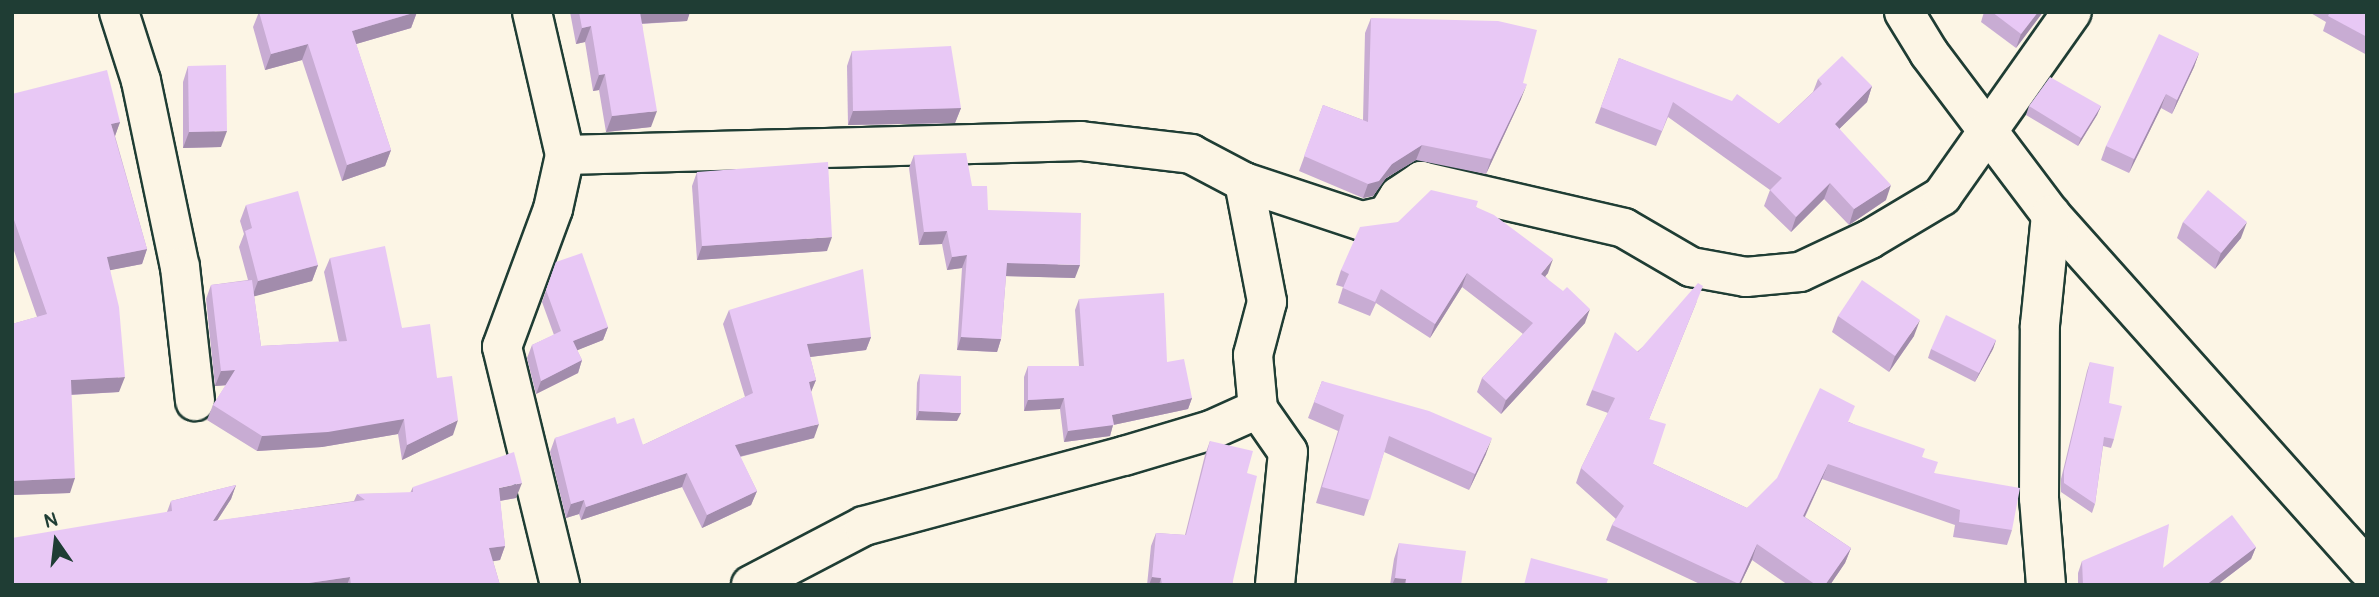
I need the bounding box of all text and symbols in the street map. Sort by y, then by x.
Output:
north arrow [21,506,91,576]
text: N [42,507,60,534]

